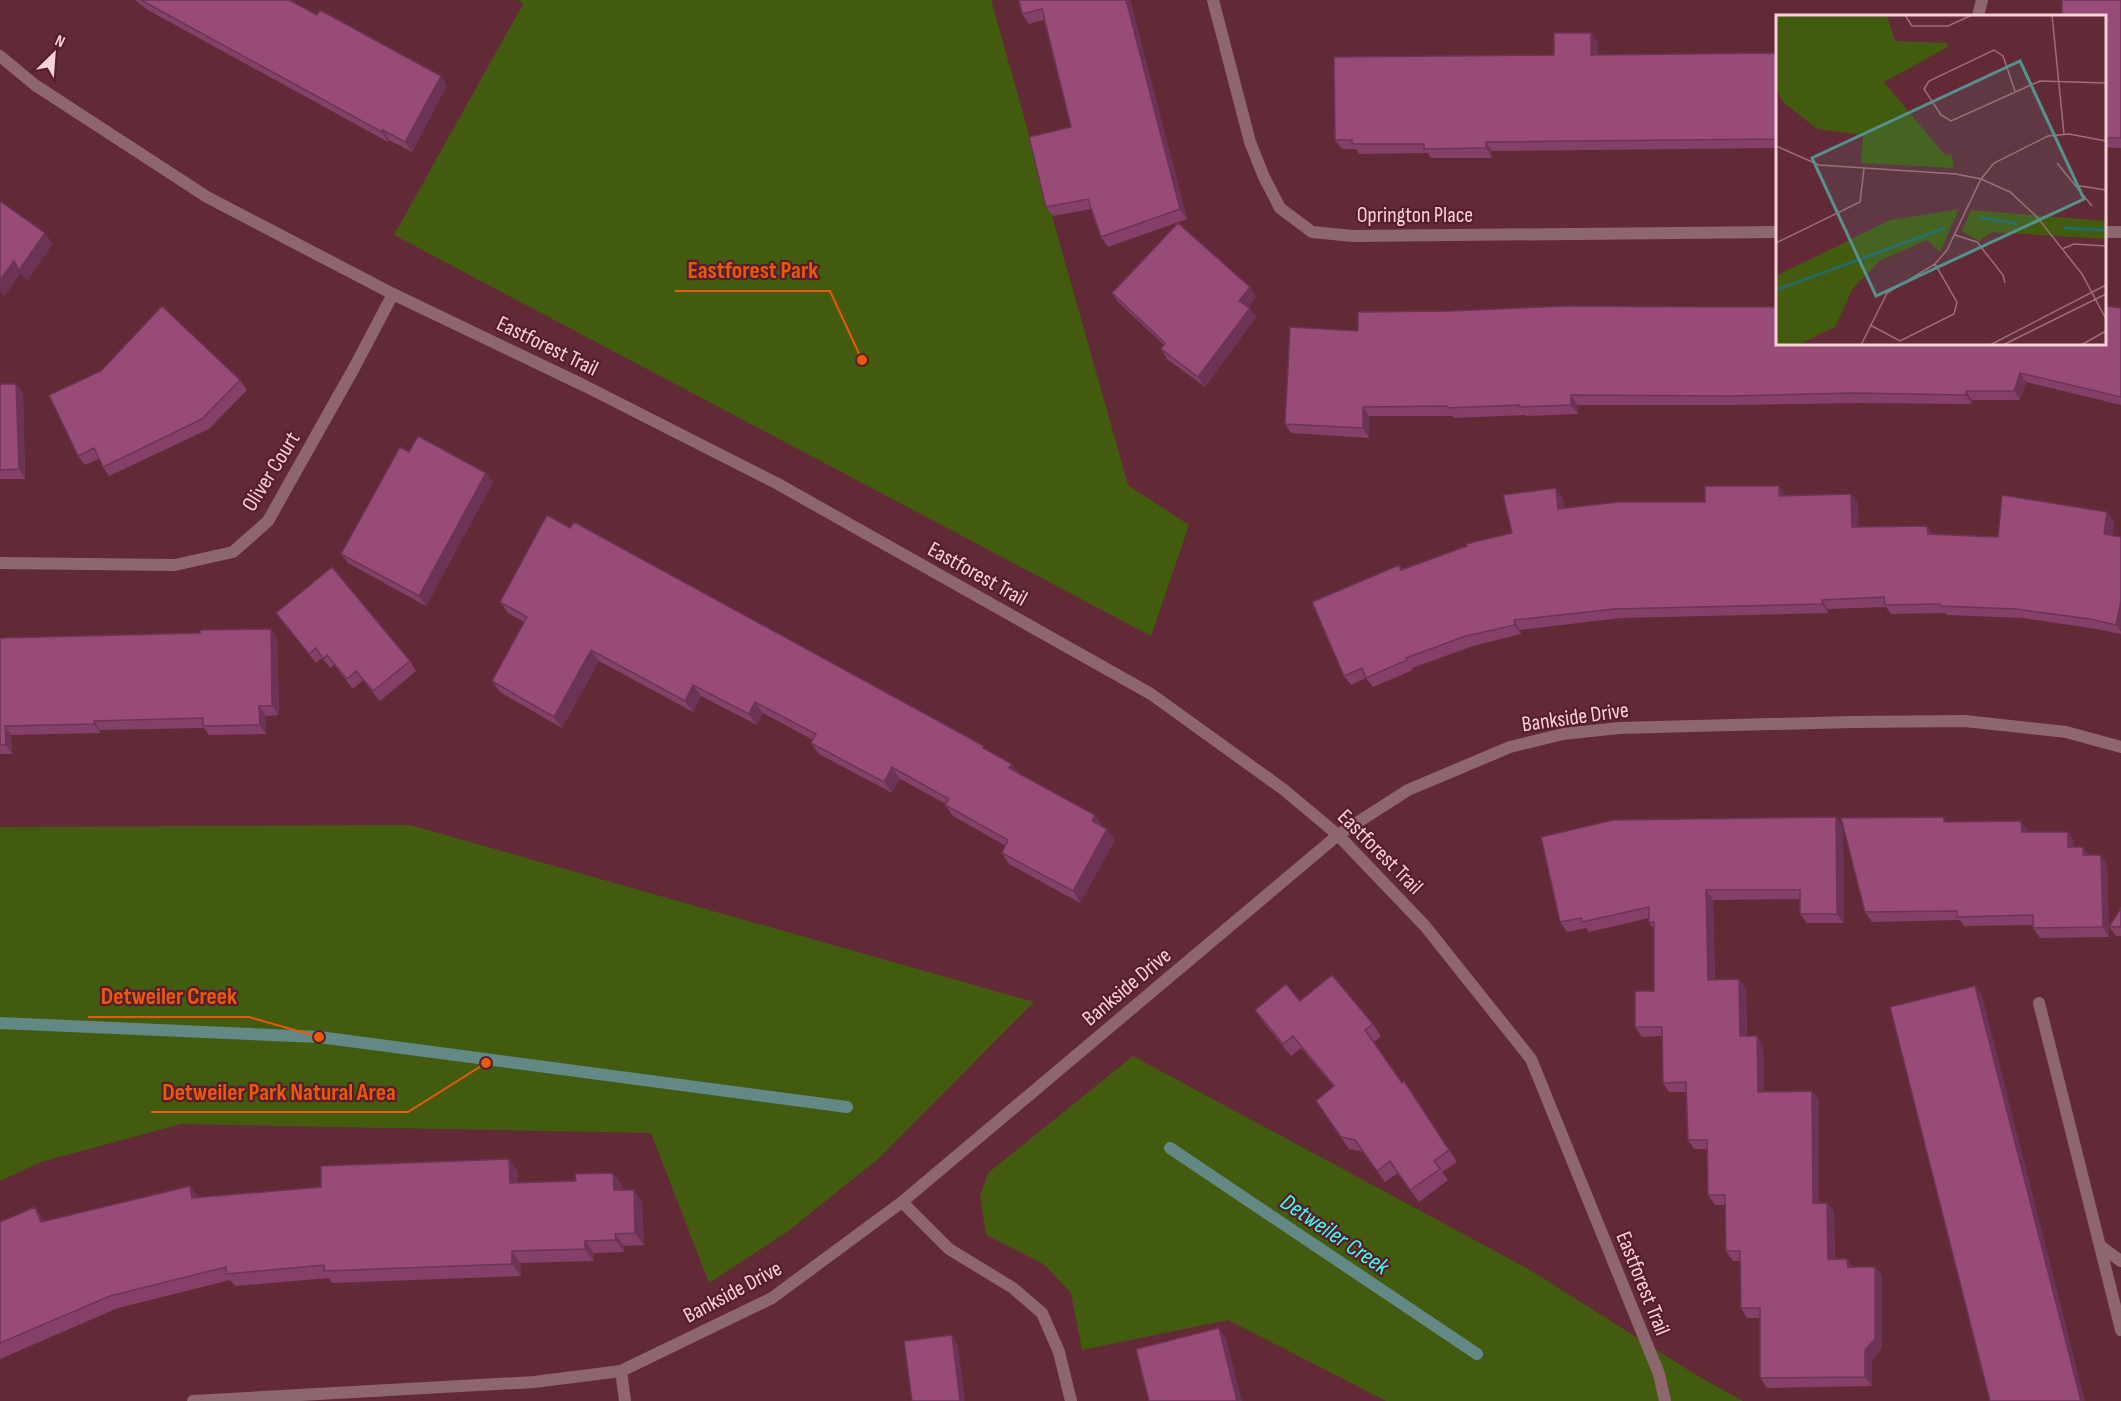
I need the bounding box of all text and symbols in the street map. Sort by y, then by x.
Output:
inset map [1776,15,2106,345]
north arrow [24,24,84,84]
text: N [52,31,68,52]
street label: Oprington Place [1357,202,1473,229]
callout: Eastforest Park [675,249,830,291]
text: Eastforest Park [688,256,818,285]
street label: Eastforest Trail [492,310,603,383]
street label: Oliver Court [236,427,306,517]
street label: Eastforest Trail [923,536,1032,613]
street label: Bankside Drive [1520,697,1630,738]
street label: Eastforest Trail [1332,804,1428,900]
street label: Bankside Drive [1077,942,1177,1032]
callout: Detweiler Creek [88,975,249,1017]
text: Detweiler Creek [101,982,237,1011]
callout: Detweiler Park Natural Area [151,1070,408,1112]
text: Detweiler Park Natural Area [162,1078,396,1107]
water label: Detweiler Creek [1275,1188,1395,1282]
street label: Eastforest Trail [1610,1228,1676,1339]
street label: Bankside Drive [679,1255,787,1330]

